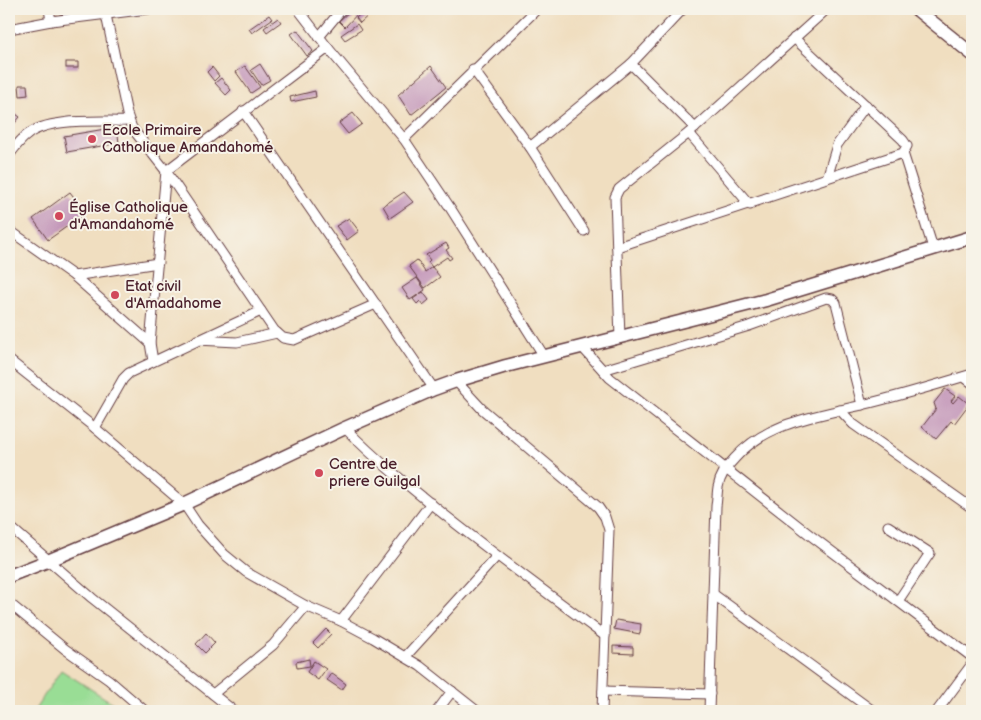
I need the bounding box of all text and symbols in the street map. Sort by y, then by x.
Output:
place label: Ecole Primaire Catholique Amandahomé [102,121,273,157]
marker: Ecole Primaire Catholique Amandahomé [86,133,98,145]
place label: Église Catholique d'Amandahomé [69,198,188,234]
marker: Église Catholique d'Amandahomé [53,210,65,222]
place label: Etat civil d'Amadahome [125,277,221,313]
marker: Etat civil d'Amadahome [109,289,121,301]
place label: Centre de priere Guilgal [329,455,420,491]
marker: Centre de priere Guilgal [313,467,325,479]

